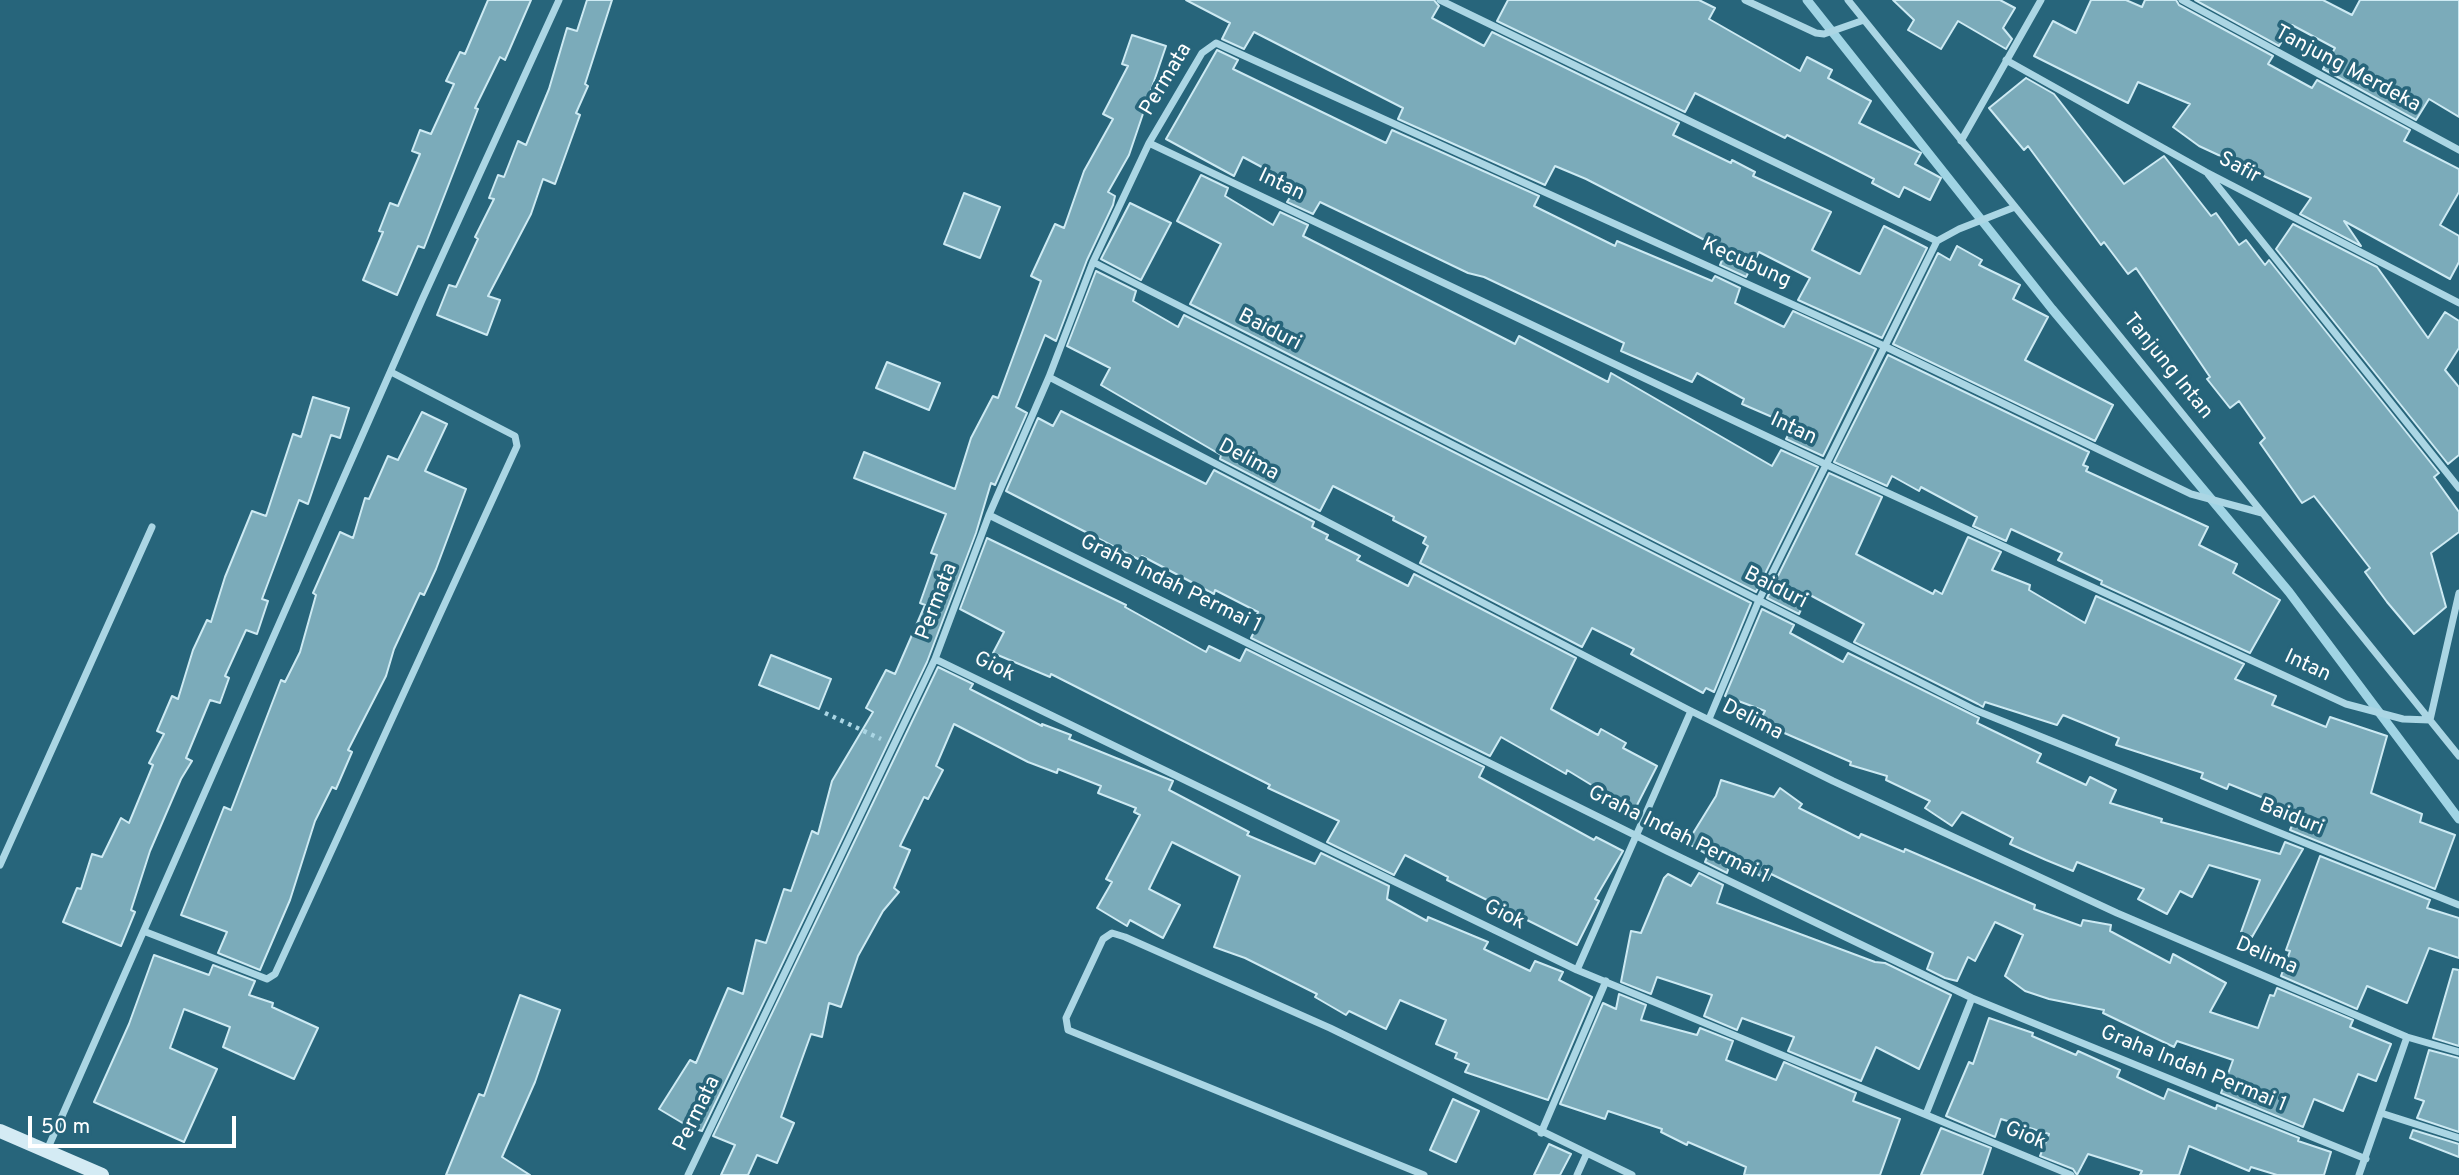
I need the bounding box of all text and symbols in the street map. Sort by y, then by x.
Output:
street label: Tanjung Merdeka [2270,21,2424,119]
street label: Permata [1136,39,1198,121]
street label: Safir [2214,148,2264,190]
street label: Intan [1254,164,1308,208]
street label: Kecubung [1698,233,1794,295]
street label: Baiduri [1233,304,1305,358]
street label: Tanjung Intan [2117,309,2217,425]
street label: Intan [1766,408,1820,452]
street label: Delima [1213,435,1283,487]
street label: Graha Indah Permai 1 [1075,530,1265,640]
street label: Permata [912,560,964,644]
street label: Baiduri [1739,562,1811,616]
street label: Intan [2280,645,2334,689]
street label: Giok [969,647,1019,689]
street label: Delima [1717,695,1787,747]
street label: Graha Indah Permai 1 [1583,781,1773,891]
street label: Baiduri [2255,794,2327,842]
street label: Giok [1479,895,1529,937]
street label: Delima [2231,933,2301,981]
street label: Graha Indah Permai 1 [2096,1021,2290,1119]
street label: Permata [669,1072,727,1156]
scale bar [32,1102,240,1146]
text: 50 m [41,1114,90,1141]
street label: Giok [2000,1117,2050,1157]

